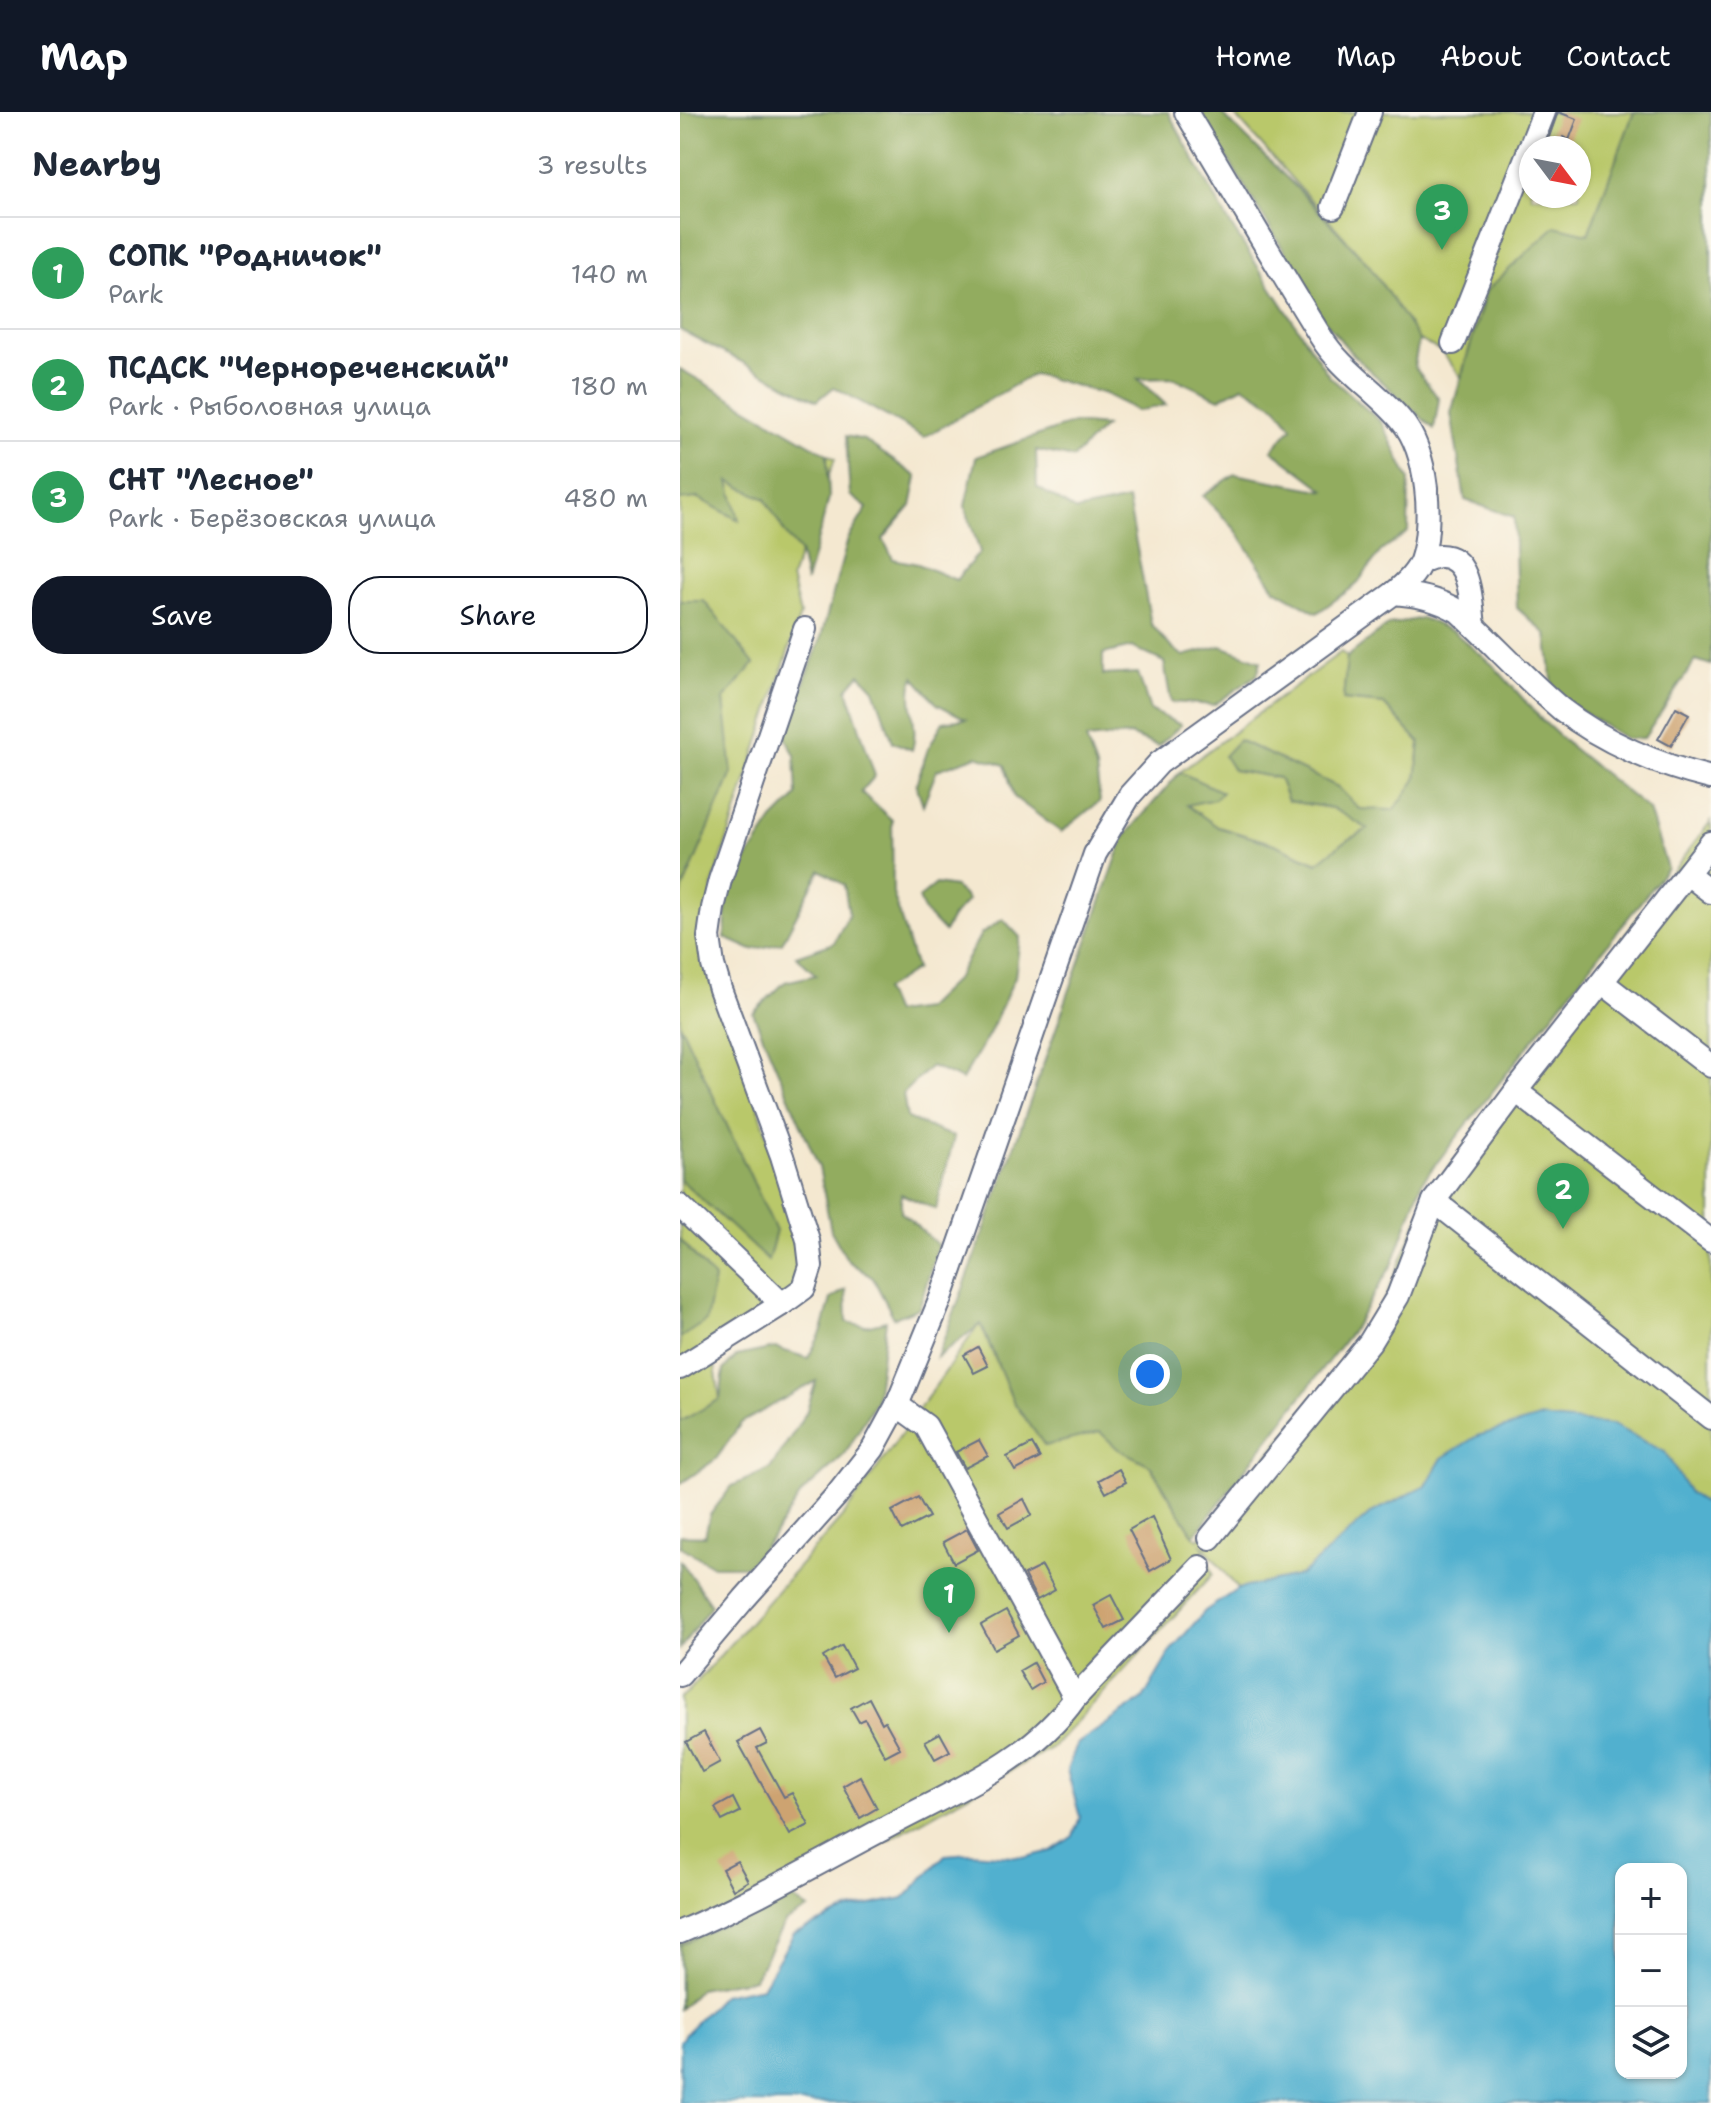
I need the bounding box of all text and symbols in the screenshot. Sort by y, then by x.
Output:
text: Map [40,31,128,82]
text: Home [1215,37,1292,75]
text: Map [1336,37,1396,75]
text: About [1440,37,1522,75]
text: Contact [1566,37,1671,75]
north arrow [1519,136,1591,208]
text: Nearby [32,141,162,187]
text: 3 results [536,147,648,182]
pin: 3 [1416,184,1468,250]
text: СОПК "Родничок" [108,235,382,276]
text: 1 [52,256,64,291]
text: 140 m [571,256,648,291]
text: Park [108,276,164,311]
text: ПСДСК "Чернореченский" [108,347,509,388]
text: 2 [49,368,67,403]
text: 180 m [570,368,648,403]
text: Park · Рыболовная улица [108,388,431,423]
text: СНТ "Лесное" [108,459,314,500]
text: 3 [49,480,67,515]
text: 480 m [563,480,648,515]
text: Park · Берёзовская улица [108,500,436,535]
button: Save [32,576,332,654]
button: Share [348,576,648,654]
pin: 2 [1537,1163,1589,1229]
your location [1130,1354,1170,1394]
pin: 1 [923,1567,975,1633]
map controls [1615,1863,1687,2079]
button: + [1615,1863,1687,1935]
button: − [1615,1935,1687,2007]
button: layers [1615,2007,1687,2079]

